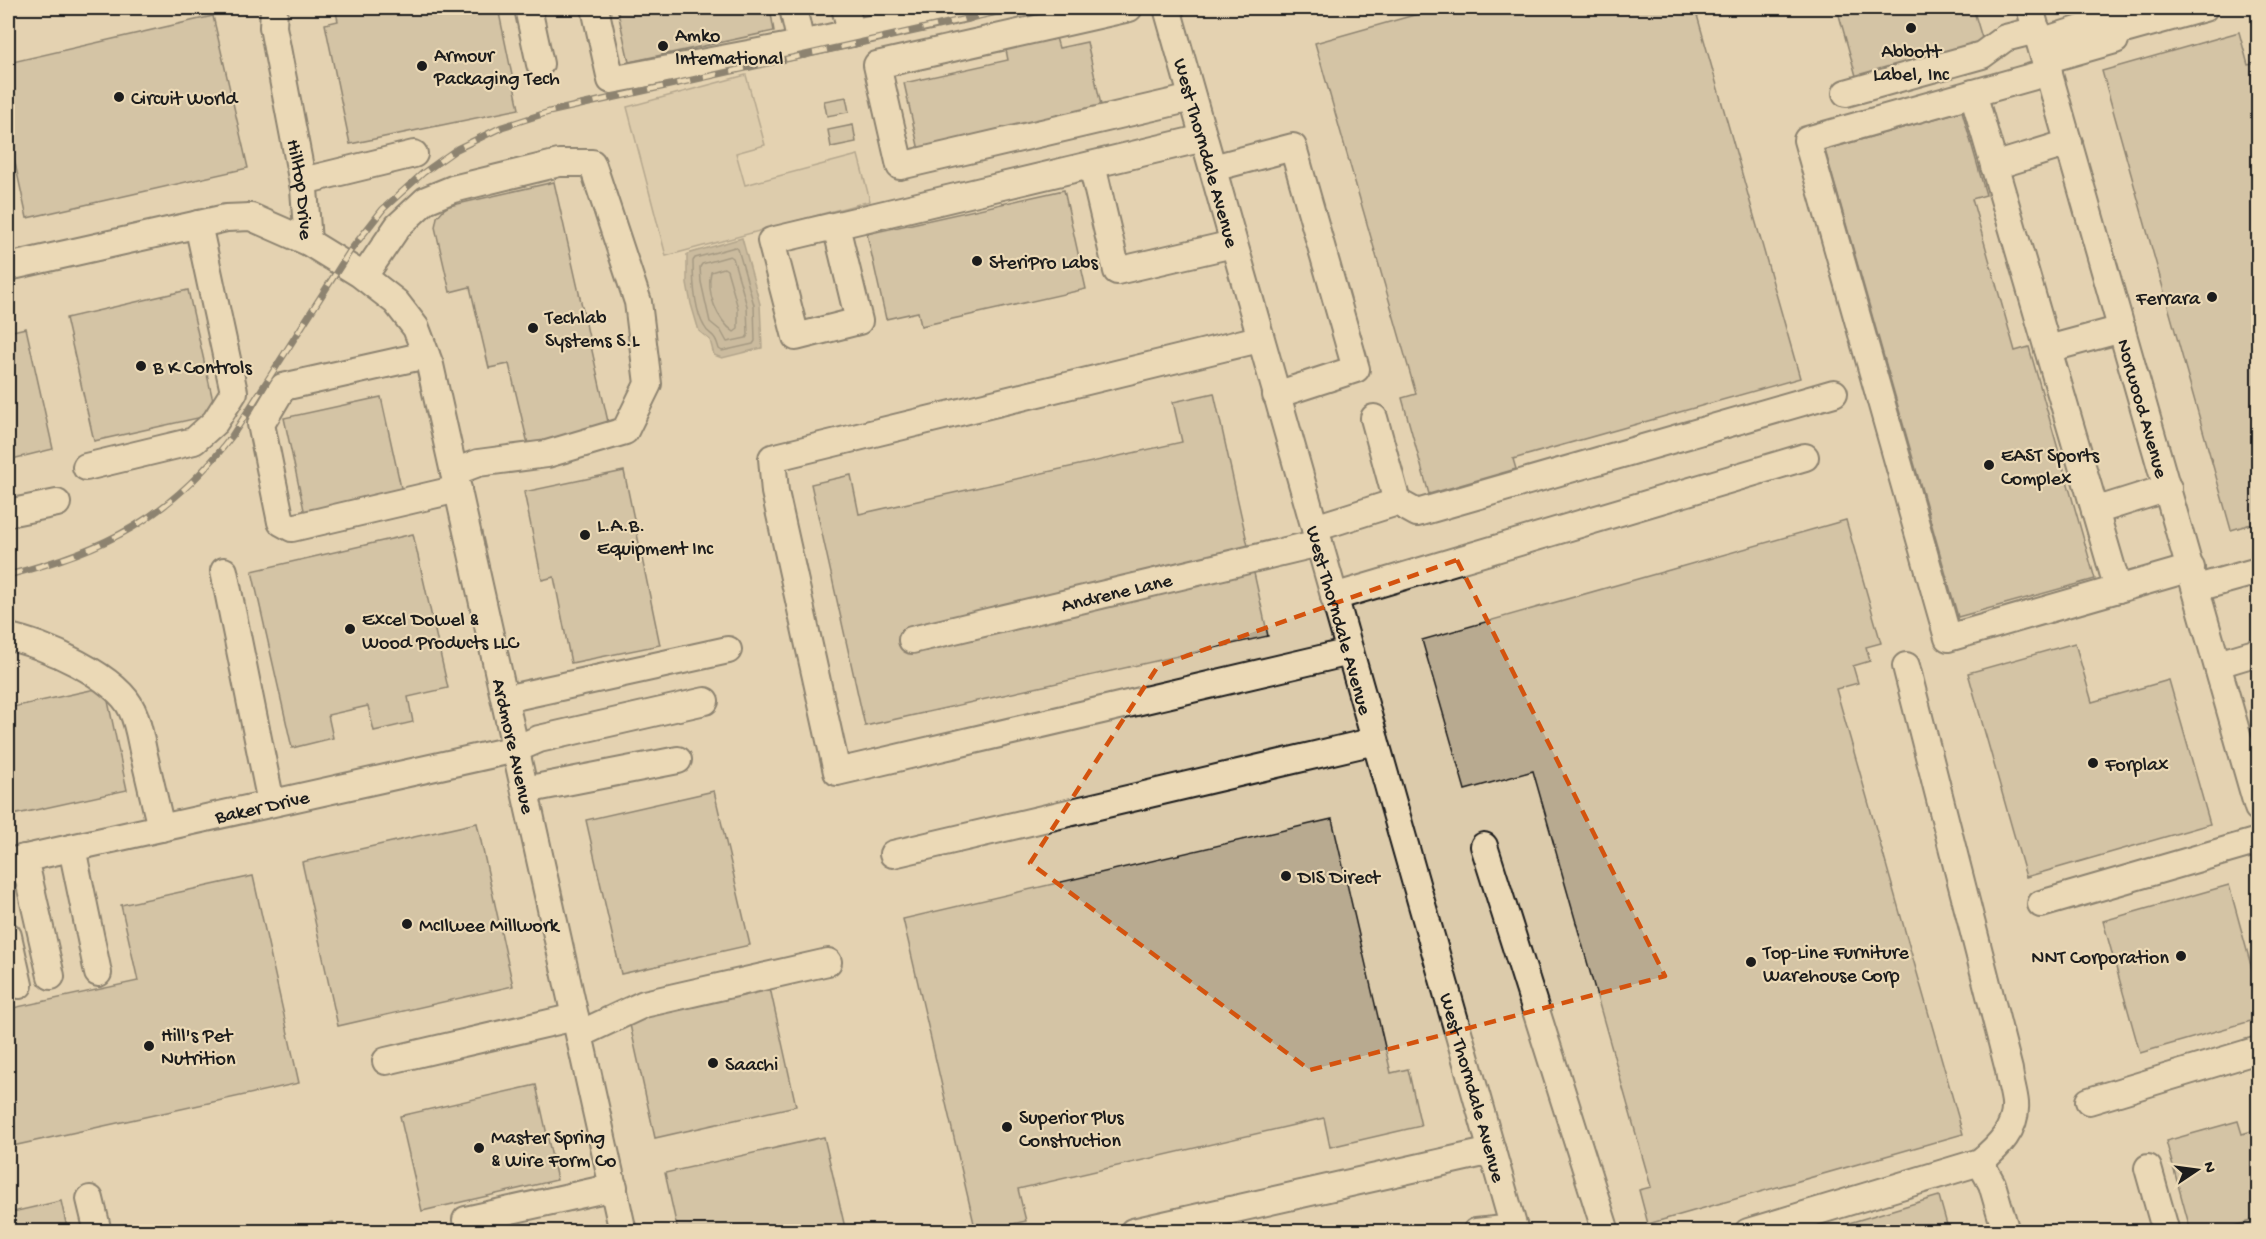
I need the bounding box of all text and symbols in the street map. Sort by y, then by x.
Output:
marker: Abbott Label, Inc [1904,21,1918,35]
place label: Amko International [675,26,783,72]
marker: Amko International [656,39,670,53]
place label: Abbott Label, Inc [1873,42,1950,88]
place label: Armour Packaging Tech [433,46,560,92]
street label: West Thorndale Avenue [1167,56,1242,251]
marker: Armour Packaging Tech [415,59,429,73]
place label: Circuit World [131,89,240,112]
marker: Circuit World [112,90,126,104]
street label: Hilltop Drive [280,138,316,241]
place label: SteriPro Labs [989,253,1098,276]
marker: SteriPro Labs [970,254,984,268]
place label: Ferrara [2135,289,2201,312]
marker: Ferrara [2205,290,2219,304]
place label: Techlab Systems S.L [544,308,640,354]
marker: Techlab Systems S.L [526,321,540,335]
street label: Norwood Avenue [2110,337,2172,482]
place label: B K Controls [152,358,252,381]
marker: B K Controls [134,359,148,373]
place label: EAST Sports Complex [2001,446,2100,492]
marker: EAST Sports Complex [1982,458,1996,472]
place label: L.A.B. Equipment Inc [597,516,714,562]
street label: West Thorndale Avenue [1299,524,1375,719]
marker: L.A.B. Equipment Inc [578,528,592,542]
street label: Andrene Lane [1059,570,1176,619]
place label: Excel Dowel & Wood Products LLC [362,610,520,656]
marker: Excel Dowel & Wood Products LLC [343,622,357,636]
street label: Ardmore Avenue [485,677,538,817]
place label: Forplax [2104,755,2169,778]
marker: Forplax [2086,756,2100,770]
street label: Baker Drive [212,787,313,831]
place label: DIS Direct [1296,868,1381,891]
marker: DIS Direct [1279,869,1293,883]
place label: McIlwee Millwork [419,916,561,939]
marker: McIlwee Millwork [400,917,414,931]
place label: Top-Line Furniture Warehouse Corp [1762,943,1910,989]
place label: NNT Corporation [2031,948,2169,971]
marker: NNT Corporation [2174,949,2188,963]
marker: Top-Line Furniture Warehouse Corp [1744,955,1758,969]
street label: West Thorndale Avenue [1433,991,1508,1186]
place label: Hill's Pet Nutrition [161,1026,236,1072]
marker: Hill's Pet Nutrition [142,1039,156,1053]
place label: Saachi [725,1055,778,1078]
marker: Saachi [706,1056,720,1070]
place label: Superior Plus Construction [1019,1108,1124,1154]
marker: Superior Plus Construction [1000,1120,1014,1134]
place label: Master Spring & Wire Form Co [491,1128,616,1174]
north arrow [2167,1140,2227,1200]
marker: Master Spring & Wire Form Co [472,1141,486,1155]
text: N [2198,1160,2219,1175]

